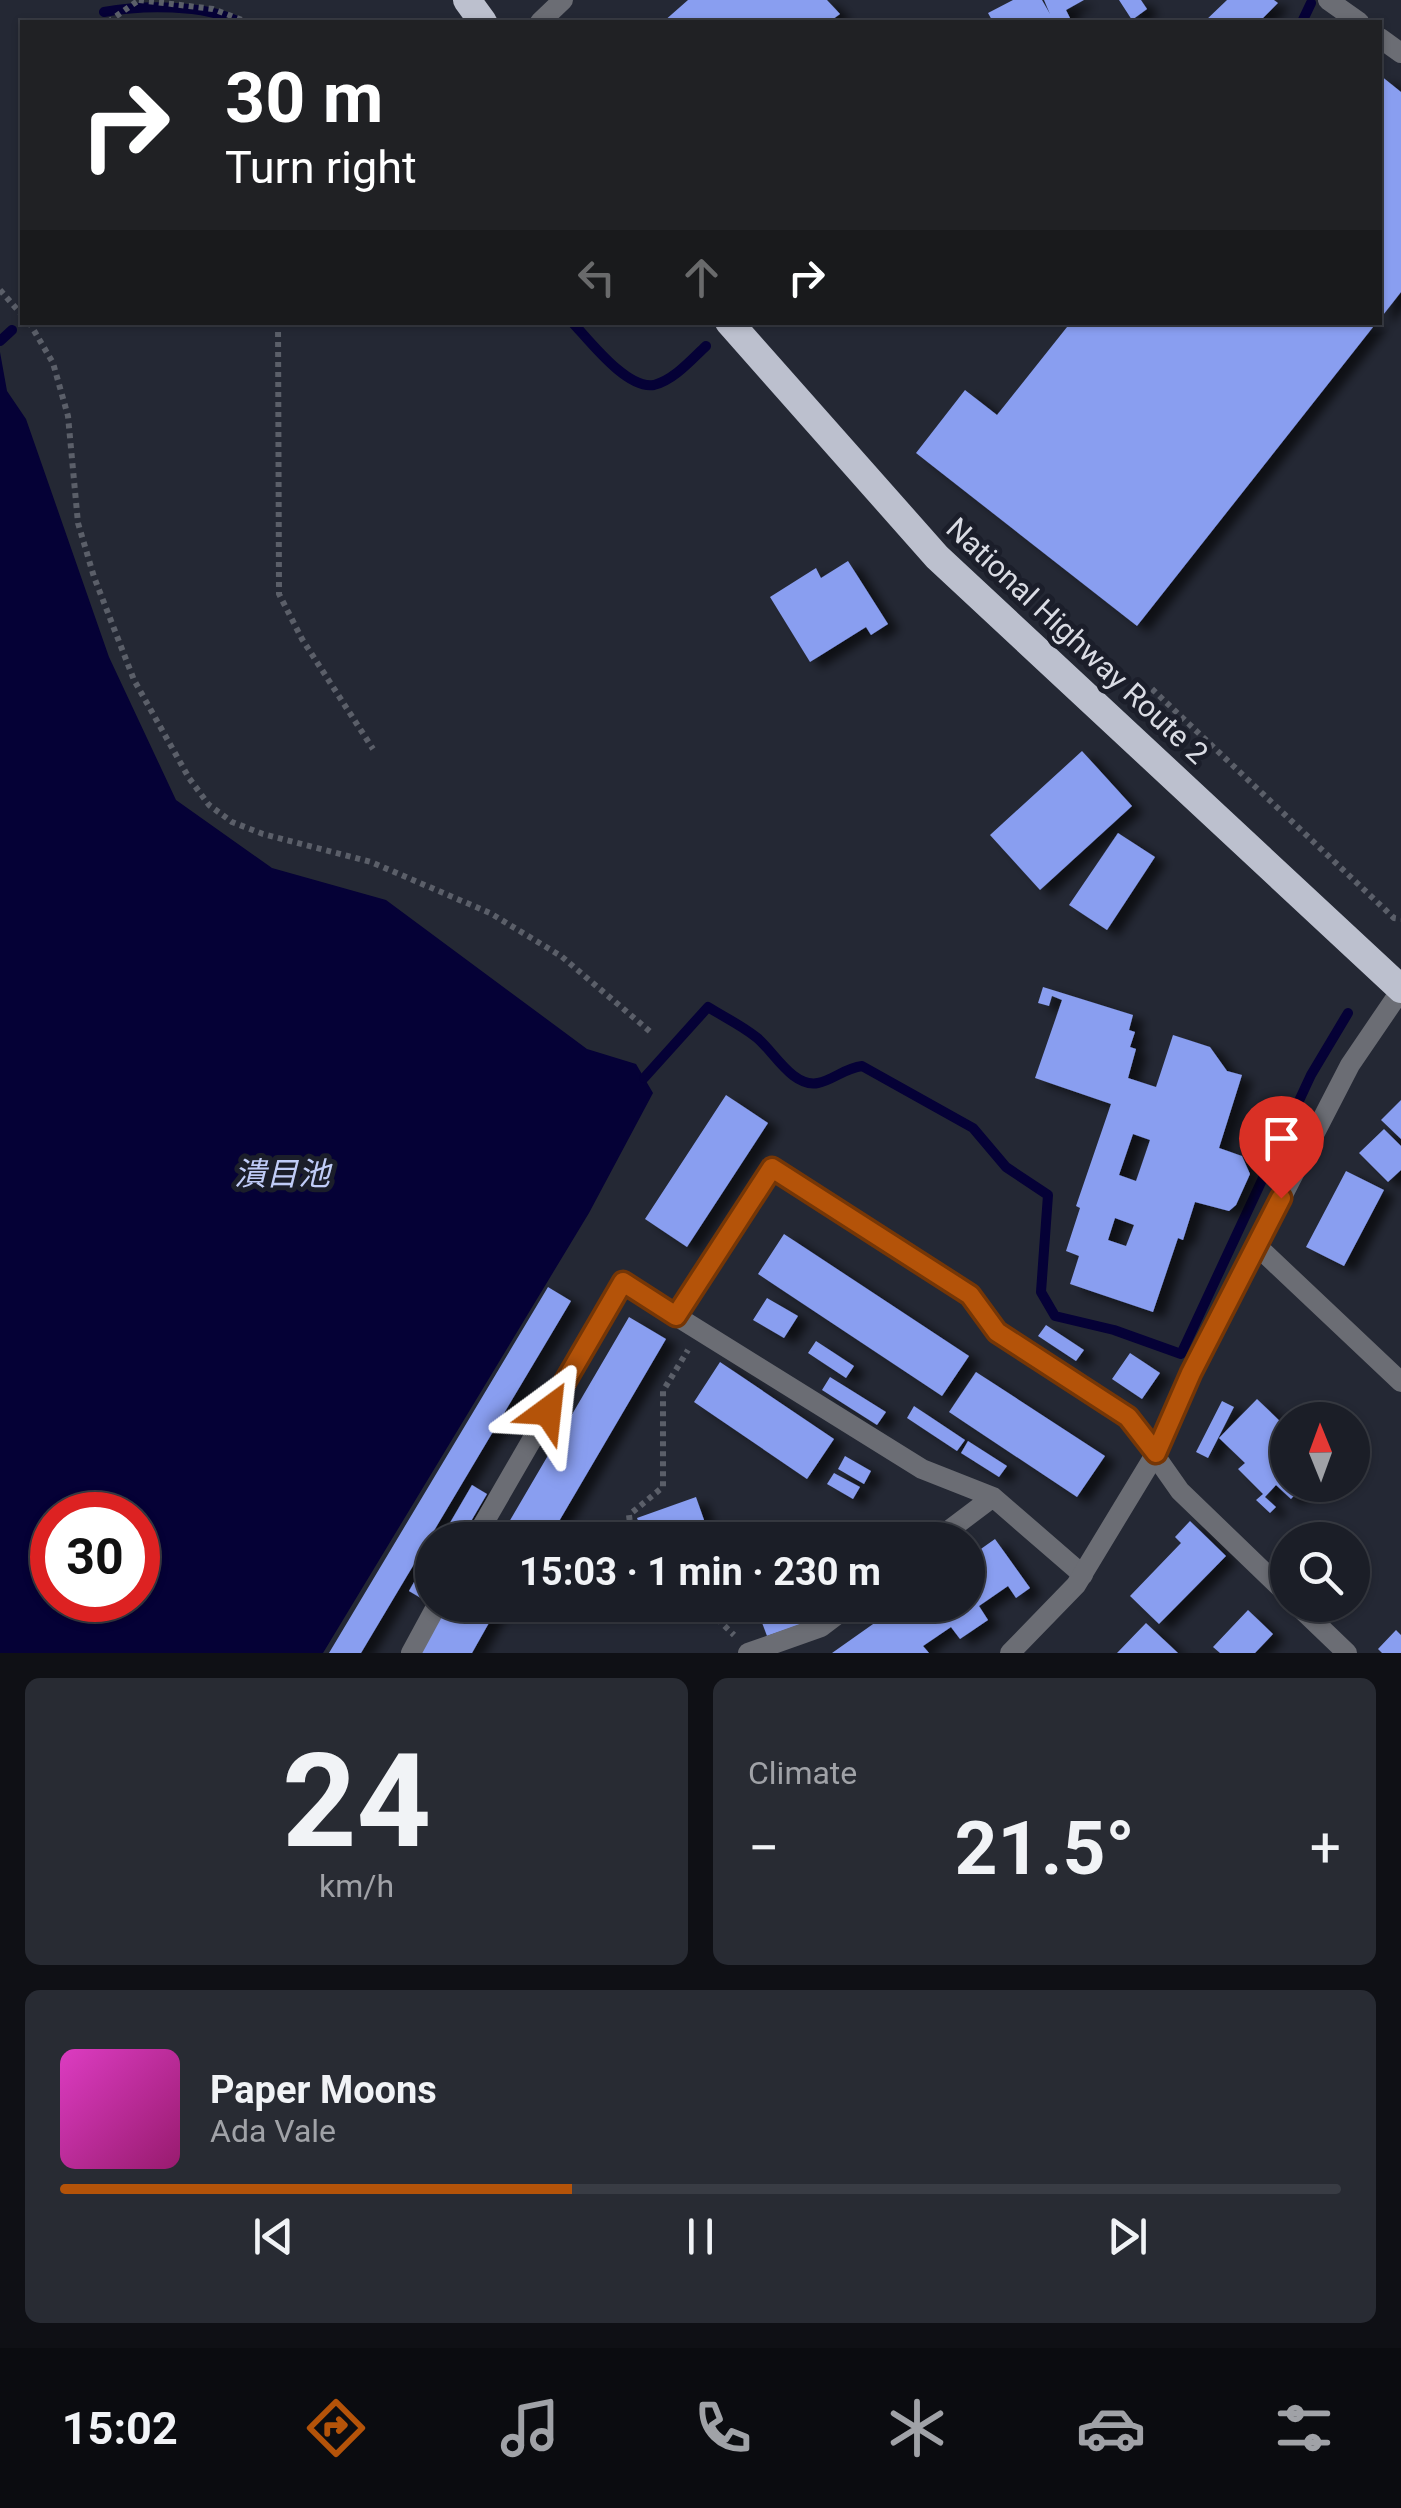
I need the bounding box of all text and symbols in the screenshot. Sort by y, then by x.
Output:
text: 30 m [225,57,383,139]
icon: right [60,60,190,190]
text: Turn right [225,141,417,194]
icon: left [569,250,624,305]
icon: ahead [674,250,729,305]
icon: right [779,250,834,305]
street label: National Highway Route 2 [940,511,1215,771]
pin [1239,1096,1324,1199]
icon: arrive [1254,1111,1309,1166]
water label: 潰目池 [234,1155,333,1193]
position arrow [496,1359,600,1463]
north arrow [1270,1402,1370,1502]
map controls [1270,1402,1370,1622]
speed limit sign: 30 [30,1492,160,1622]
button: search [1270,1522,1370,1622]
text: 15:03 · 1 min · 230 m [519,1550,881,1594]
text: 24 [282,1725,431,1878]
text: Climate [748,1754,857,1792]
text: 21.5° [955,1804,1135,1892]
text: − [748,1816,779,1880]
text: + [1310,1816,1341,1880]
text: km/h [319,1867,394,1905]
text: Paper Moons [210,2068,437,2112]
text: Ada Vale [210,2112,336,2150]
icon: previous [246,2209,301,2264]
icon: pause [673,2209,728,2264]
icon: next [1100,2209,1155,2264]
icon: directions [301,2393,371,2463]
icon: music [495,2393,565,2463]
icon: phone [688,2393,758,2463]
icon: climate [882,2393,952,2463]
icon: car [1076,2393,1146,2463]
icon: filters [1269,2393,1339,2463]
text: 15:02 [62,2402,178,2455]

